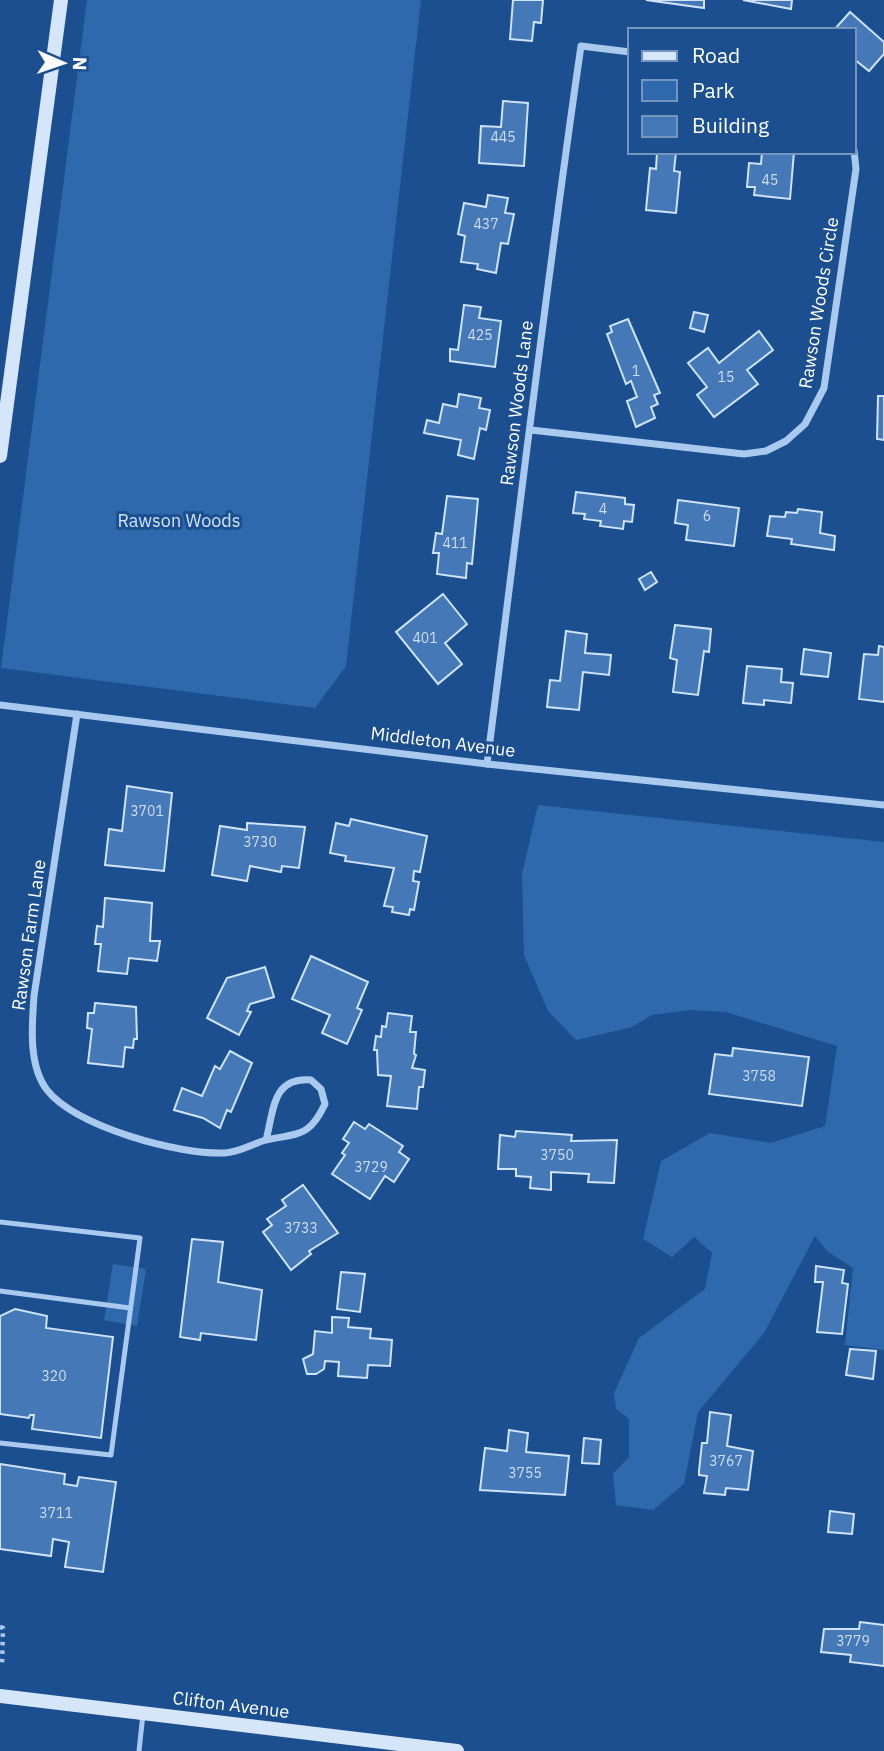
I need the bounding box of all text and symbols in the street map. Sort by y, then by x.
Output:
north arrow [28,28,98,98]
legend [628,28,856,154]
text: Road [692,41,740,69]
text: N [68,56,92,71]
text: Park [692,76,735,104]
text: Building [692,111,769,139]
house number: 445 [490,128,516,146]
house number: 45 [762,171,778,189]
house number: 437 [473,215,499,233]
street label: Rawson Woods Circle [794,215,843,390]
street label: Rawson Woods Lane [495,319,538,487]
house number: 425 [467,326,493,344]
house number: 1 [632,362,640,380]
house number: 15 [718,368,734,386]
house number: 4 [599,500,607,518]
house number: 6 [703,507,711,525]
park label: Rawson Woods [117,509,241,532]
house number: 411 [442,534,468,552]
house number: 401 [412,629,438,647]
street label: Middleton Avenue [369,721,517,762]
house number: 3701 [130,802,164,820]
house number: 3730 [243,833,277,851]
street label: Rawson Farm Lane [7,858,51,1012]
house number: 3758 [742,1067,776,1085]
house number: 3750 [540,1146,574,1164]
house number: 3729 [354,1158,388,1176]
house number: 3733 [284,1219,318,1237]
house number: 320 [41,1367,67,1385]
house number: 3767 [709,1452,743,1470]
house number: 3755 [508,1464,542,1482]
house number: 3711 [39,1504,73,1522]
house number: 3779 [836,1632,870,1650]
street label: Clifton Avenue [171,1686,291,1723]

